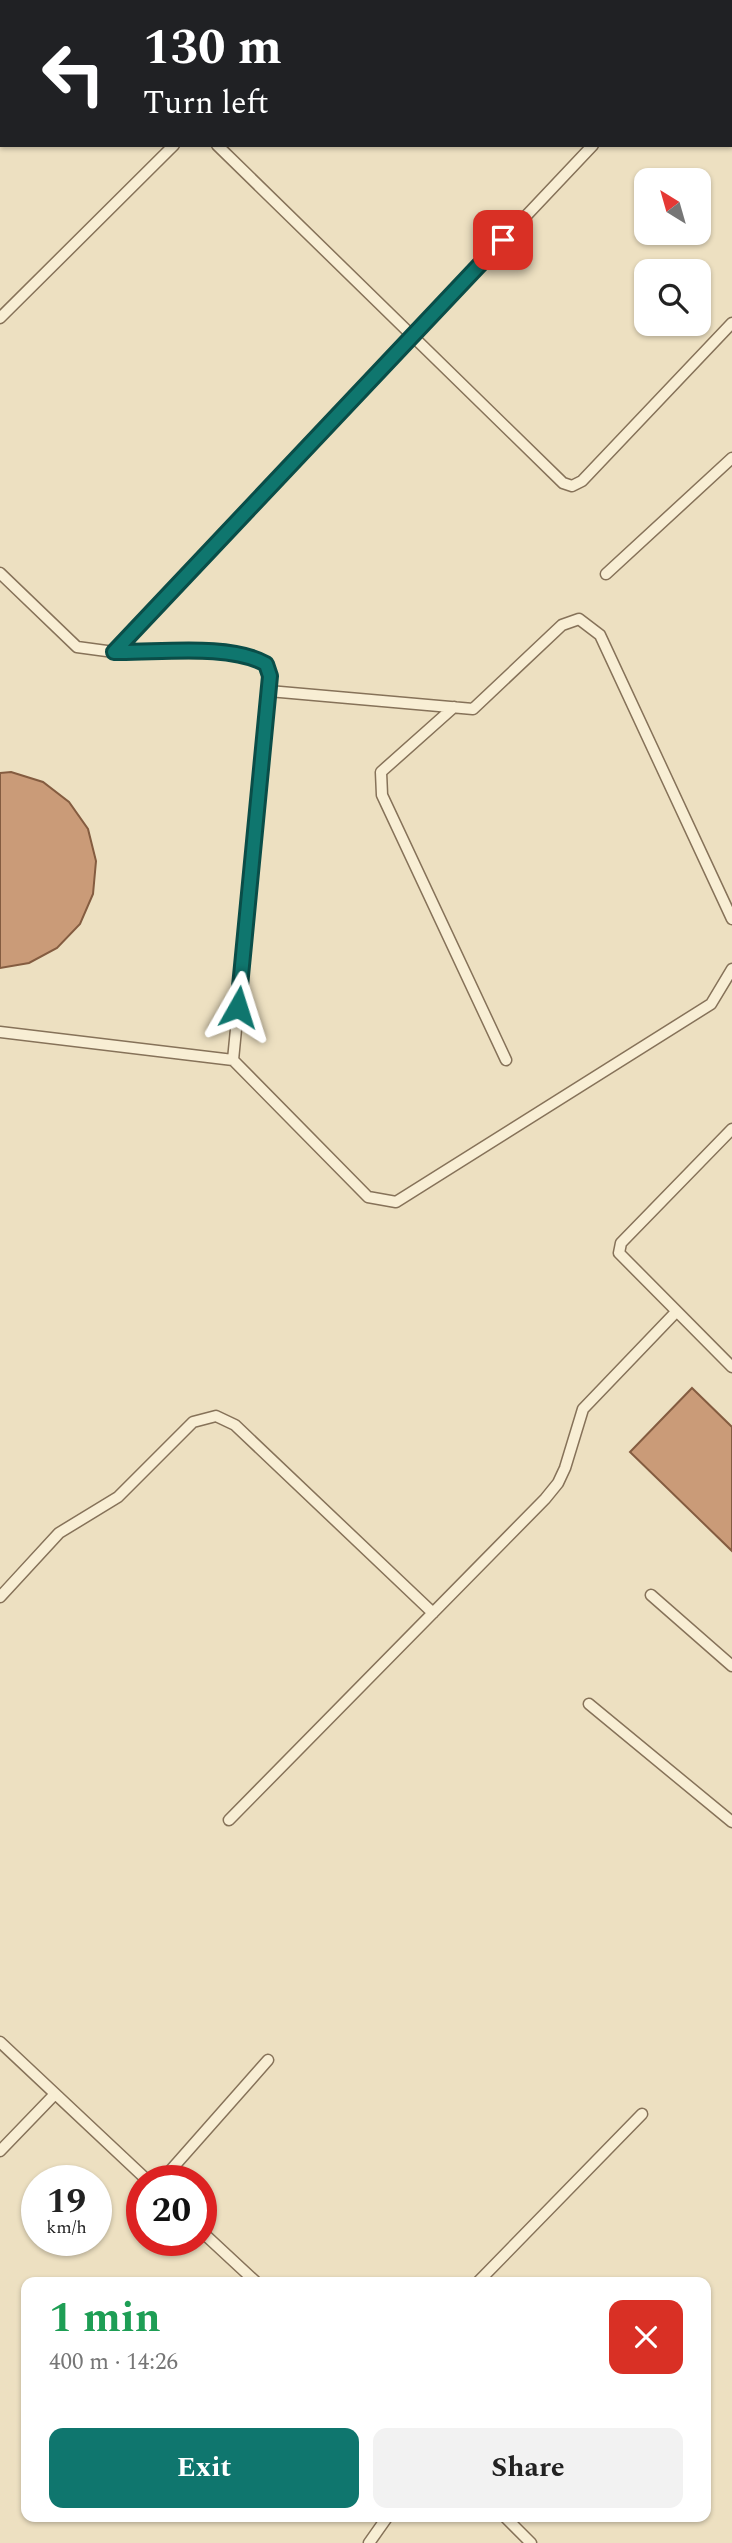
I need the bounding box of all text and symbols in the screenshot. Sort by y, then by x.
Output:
text: 130 m [143,11,282,86]
icon: left [28,28,119,119]
text: Turn left [143,79,269,128]
north arrow [634,168,710,245]
map controls [634,168,711,336]
pin [473,210,533,270]
icon: arrive [484,221,522,259]
button: search [634,259,711,336]
position arrow [201,970,275,1044]
speed limit sign: 20 [126,2165,217,2256]
text: 19 [47,2175,86,2228]
text: km/h [46,2214,87,2241]
text: 1 min [49,2287,161,2350]
button: close [609,2300,683,2374]
text: 400 m · 14:26 [49,2345,178,2380]
button: Exit [49,2428,359,2508]
button: Share [373,2428,683,2508]

